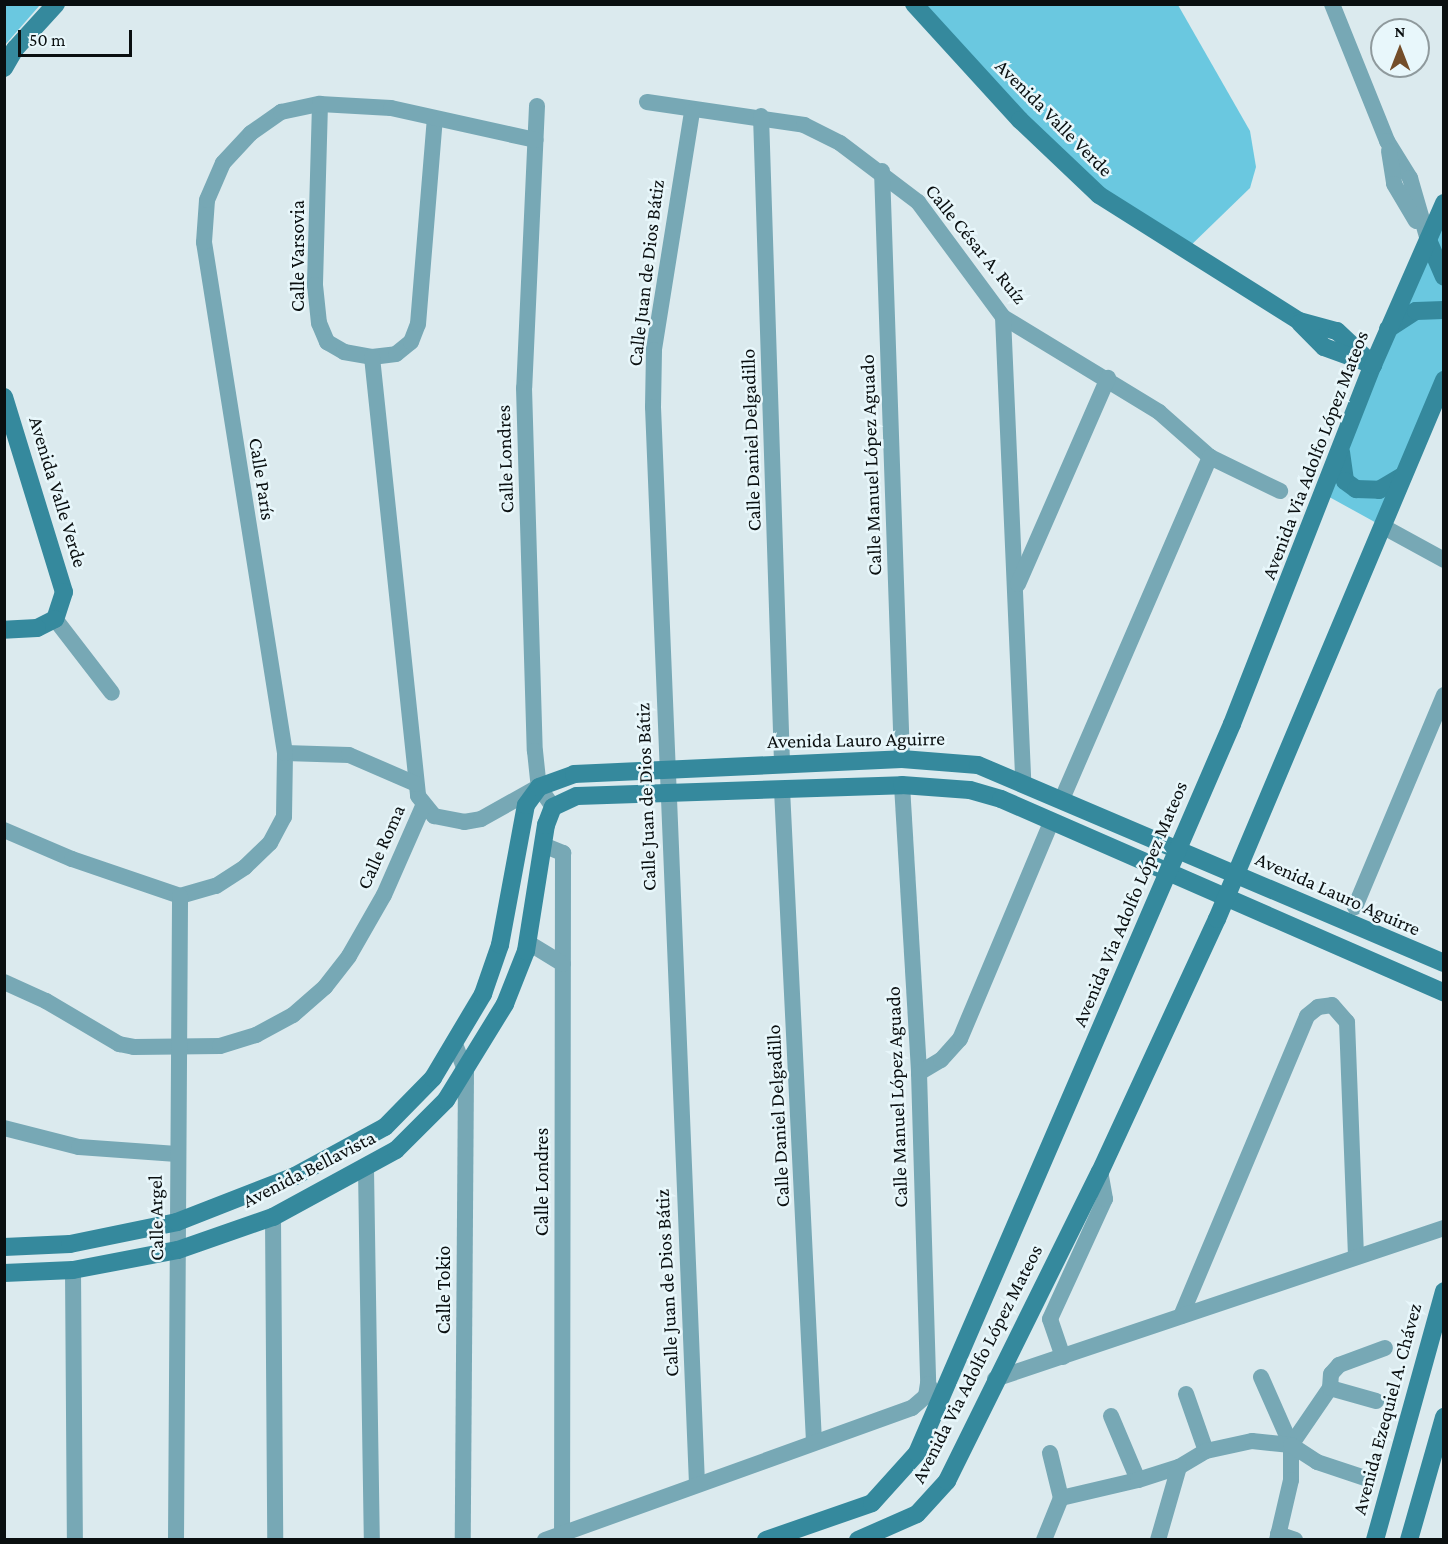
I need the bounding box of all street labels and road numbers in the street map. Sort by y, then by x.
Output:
street label: Avenida Valle Verde [990,54,1118,182]
street label: Calle Juan de Dios Bátiz [623,178,669,368]
street label: Calle César A. Ruíz [920,179,1032,309]
street label: Calle Varsovia [285,200,309,312]
street label: Avenida Via Adolfo López Mateos [1256,327,1374,583]
street label: Calle Daniel Delgadillo [736,348,766,532]
street label: Calle Manuel López Aguado [855,354,887,576]
street label: Calle Londres [491,404,519,514]
street label: Avenida Valle Verde [24,414,92,570]
street label: Calle París [244,436,280,522]
street label: Calle Juan de Dios Bátiz [631,703,661,891]
street label: Avenida Lauro Aguirre [767,726,945,754]
street label: Avenida Via Adolfo López Mateos [1067,778,1193,1030]
street label: Calle Roma [352,801,410,893]
street label: Avenida Lauro Aguirre [1252,847,1424,941]
street label: Calle Manuel López Aguado [881,986,913,1208]
street label: Calle Daniel Delgadillo [761,1024,795,1208]
street label: Avenida Bellavista [239,1125,379,1213]
street label: Calle Londres [529,1128,553,1236]
street label: Calle Argel [143,1175,169,1261]
street label: Calle Juan de Dios Bátiz [650,1188,684,1378]
street label: Avenida Via Adolfo López Mateos [906,1241,1048,1487]
street label: Calle Tokio [431,1246,455,1334]
street label: Avenida Ezequiel A. Chávez [1347,1301,1427,1517]

